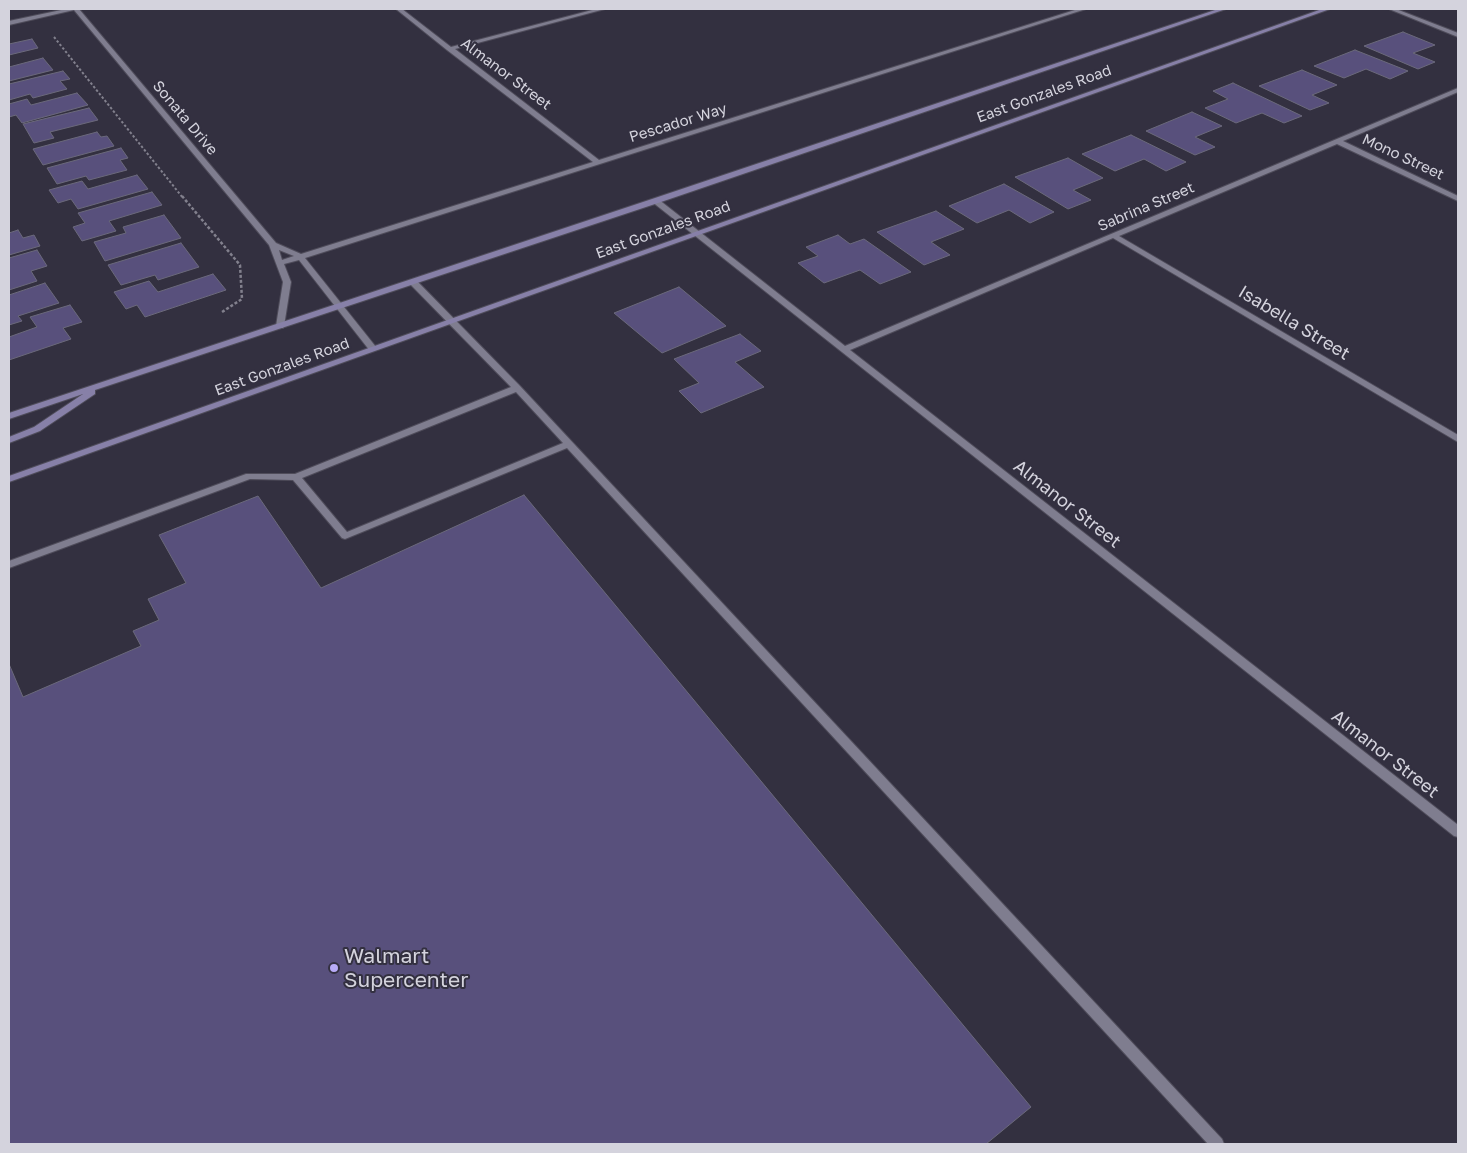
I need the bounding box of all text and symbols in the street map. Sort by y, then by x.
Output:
street label: Almanor Street [457,34,555,114]
street label: East Gonzales Road [974,61,1114,127]
street label: Sonata Drive [149,77,221,159]
street label: Pescador Way [627,100,729,146]
street label: Mono Street [1359,130,1447,184]
street label: Sabrina Street [1095,179,1197,235]
street label: East Gonzales Road [593,197,733,263]
street label: Isabella Street [1234,281,1354,365]
street label: East Gonzales Road [212,334,352,400]
street label: Almanor Street [1009,455,1125,553]
street label: Almanor Street [1327,705,1443,803]
place label: Walmart Supercenter [344,943,468,993]
marker: Walmart Supercenter [328,962,340,974]

